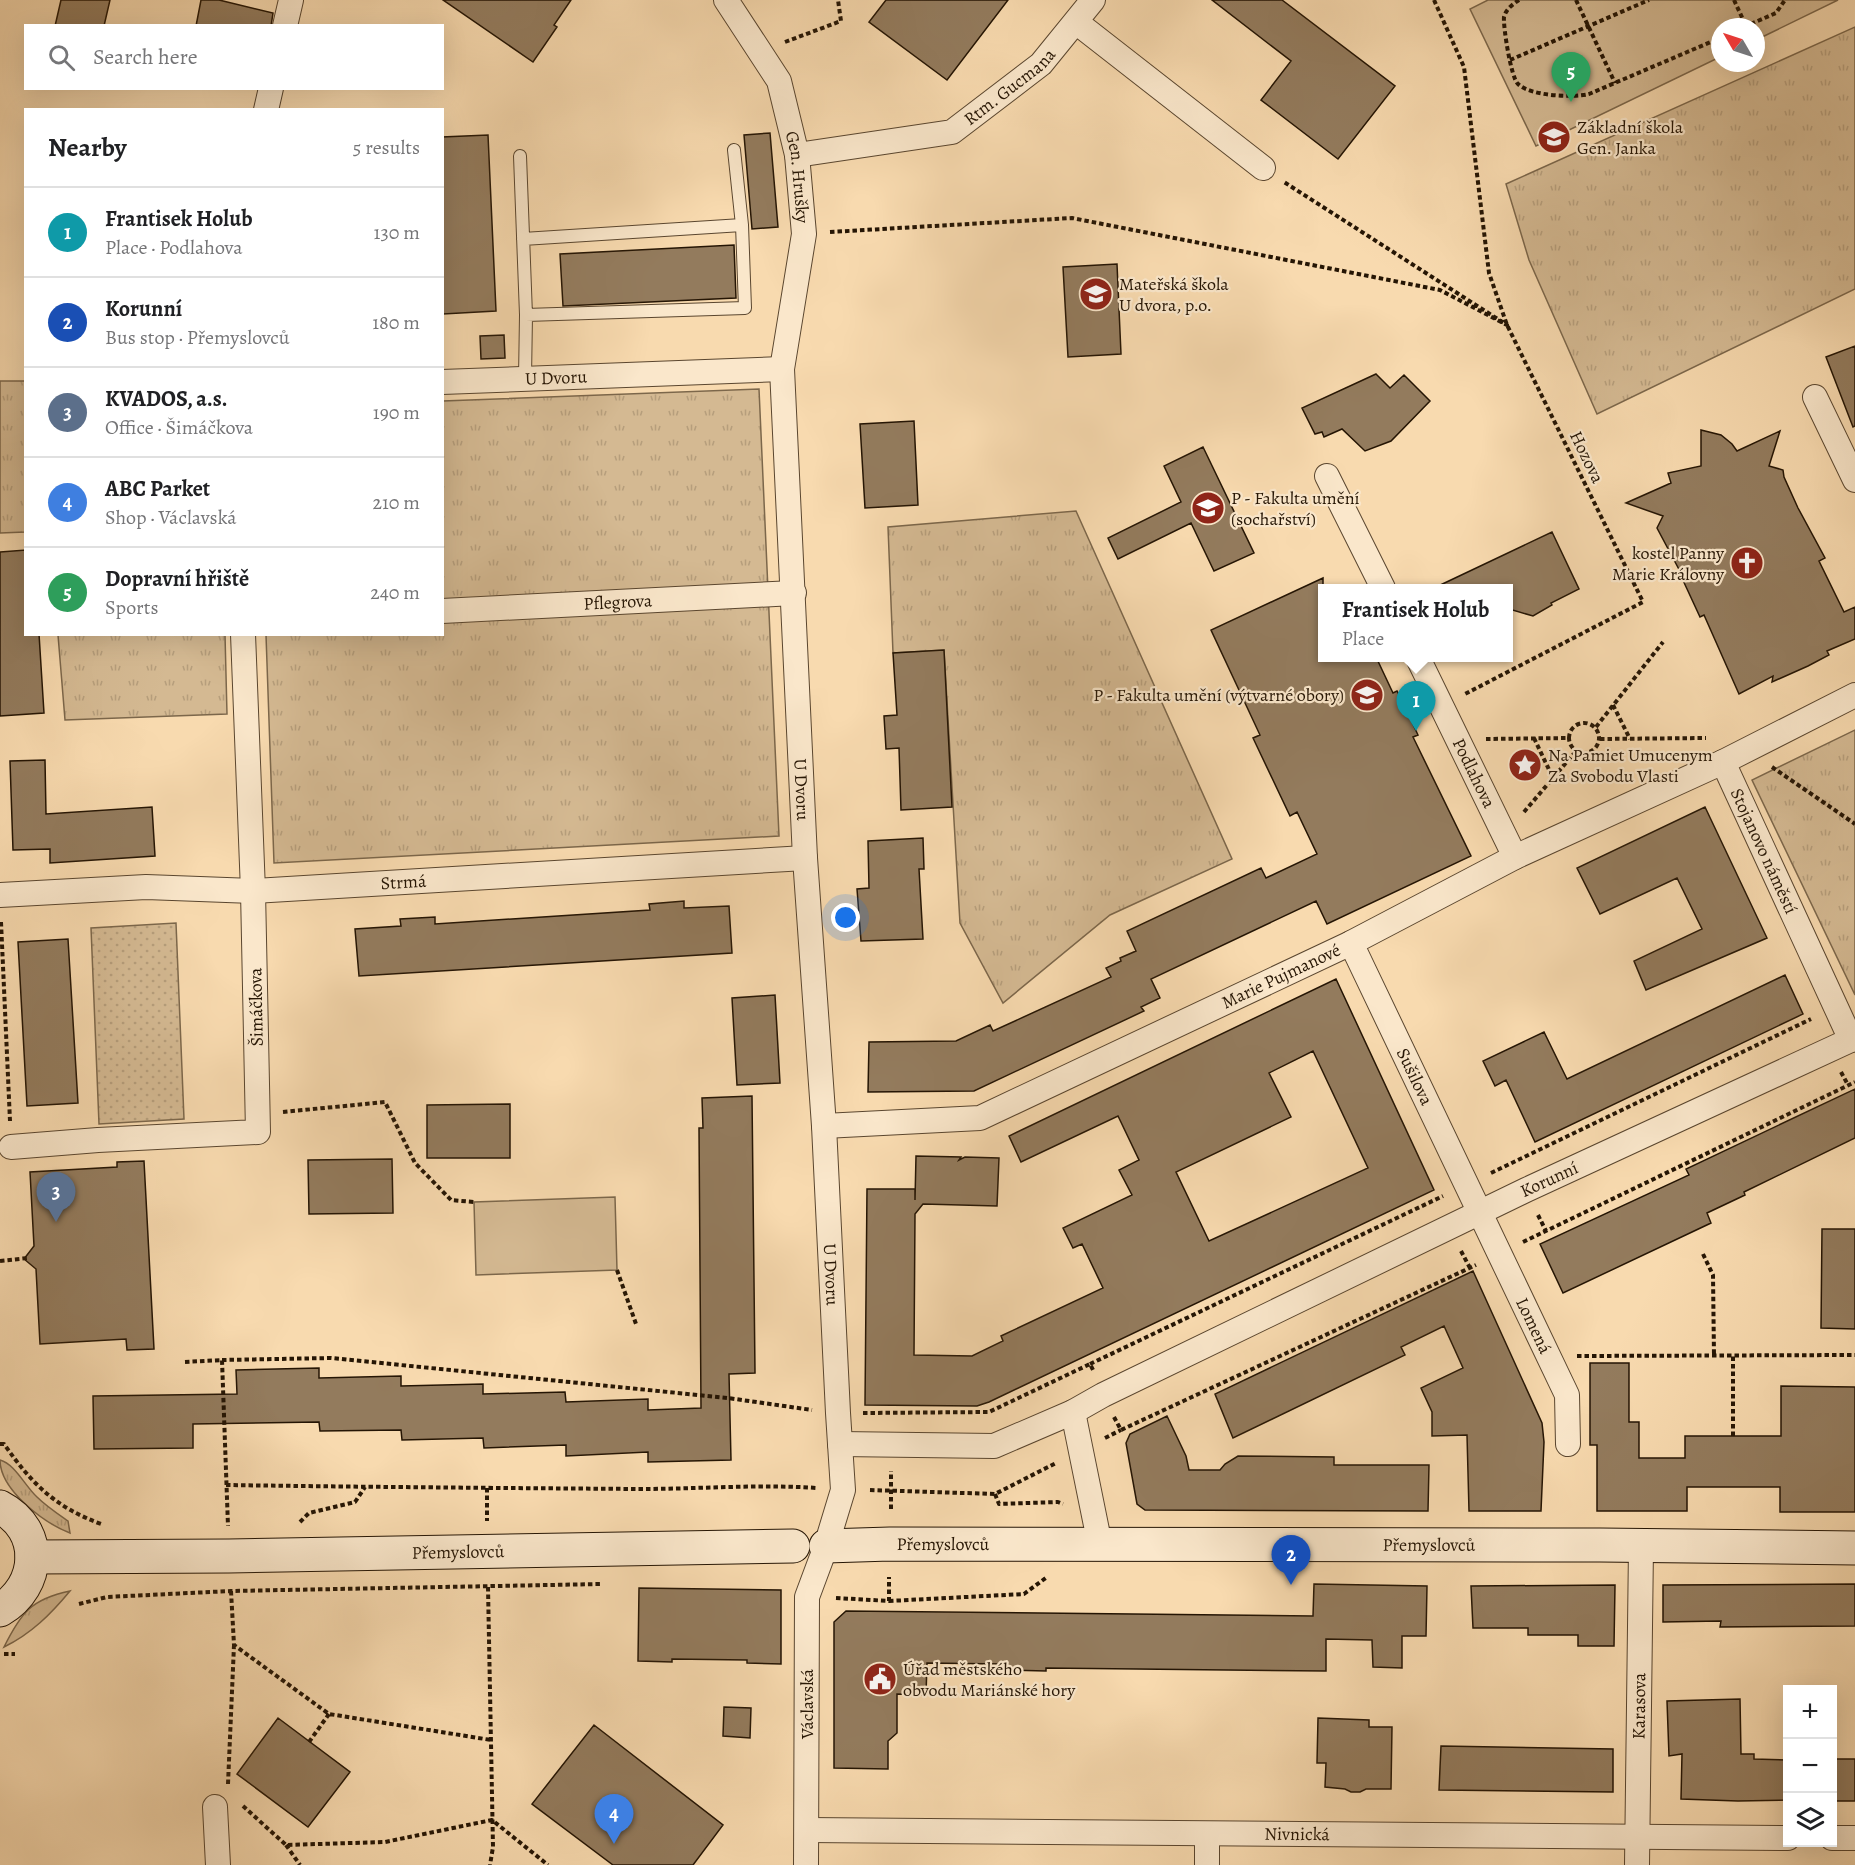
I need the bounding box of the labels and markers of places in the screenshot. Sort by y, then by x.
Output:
pin: 5 [1552,52,1590,102]
place label: Základní škola Gen. Janka [1577,115,1684,160]
school or university icon: Základní škola Gen. Janka [1536,119,1572,155]
place label: Mateřská škola U dvora, p.o. [1119,272,1229,317]
school or university icon: Mateřská škola U dvora, p.o. [1078,276,1114,312]
place label: P - Fakulta umění (sochařství) [1231,486,1360,531]
school or university icon: P - Fakulta umění (sochařství) [1190,490,1226,526]
place label: kostel Panny Marie Královny [1612,541,1725,586]
church icon: kostel Panny Marie Královny [1729,545,1765,581]
school or university icon: P - Fakulta umění (výtvarné obory) [1349,677,1385,713]
pin: 1 [1396,682,1436,731]
place label: P - Fakulta umění (výtvarné obory) [1093,683,1344,707]
place label: Na Pamiet Umucenym Za Svobodu Vlasti [1548,743,1713,788]
place icon: Na Pamiet Umucenym Za Svobodu Vlasti [1507,747,1543,783]
pin: 3 [36,1172,76,1222]
pin: 2 [1272,1536,1310,1585]
place label: Úřad městského obvodu Mariánské hory [903,1657,1076,1702]
public building icon: Úřad městského obvodu Mariánské hory [862,1661,898,1697]
pin: 4 [594,1794,634,1844]

